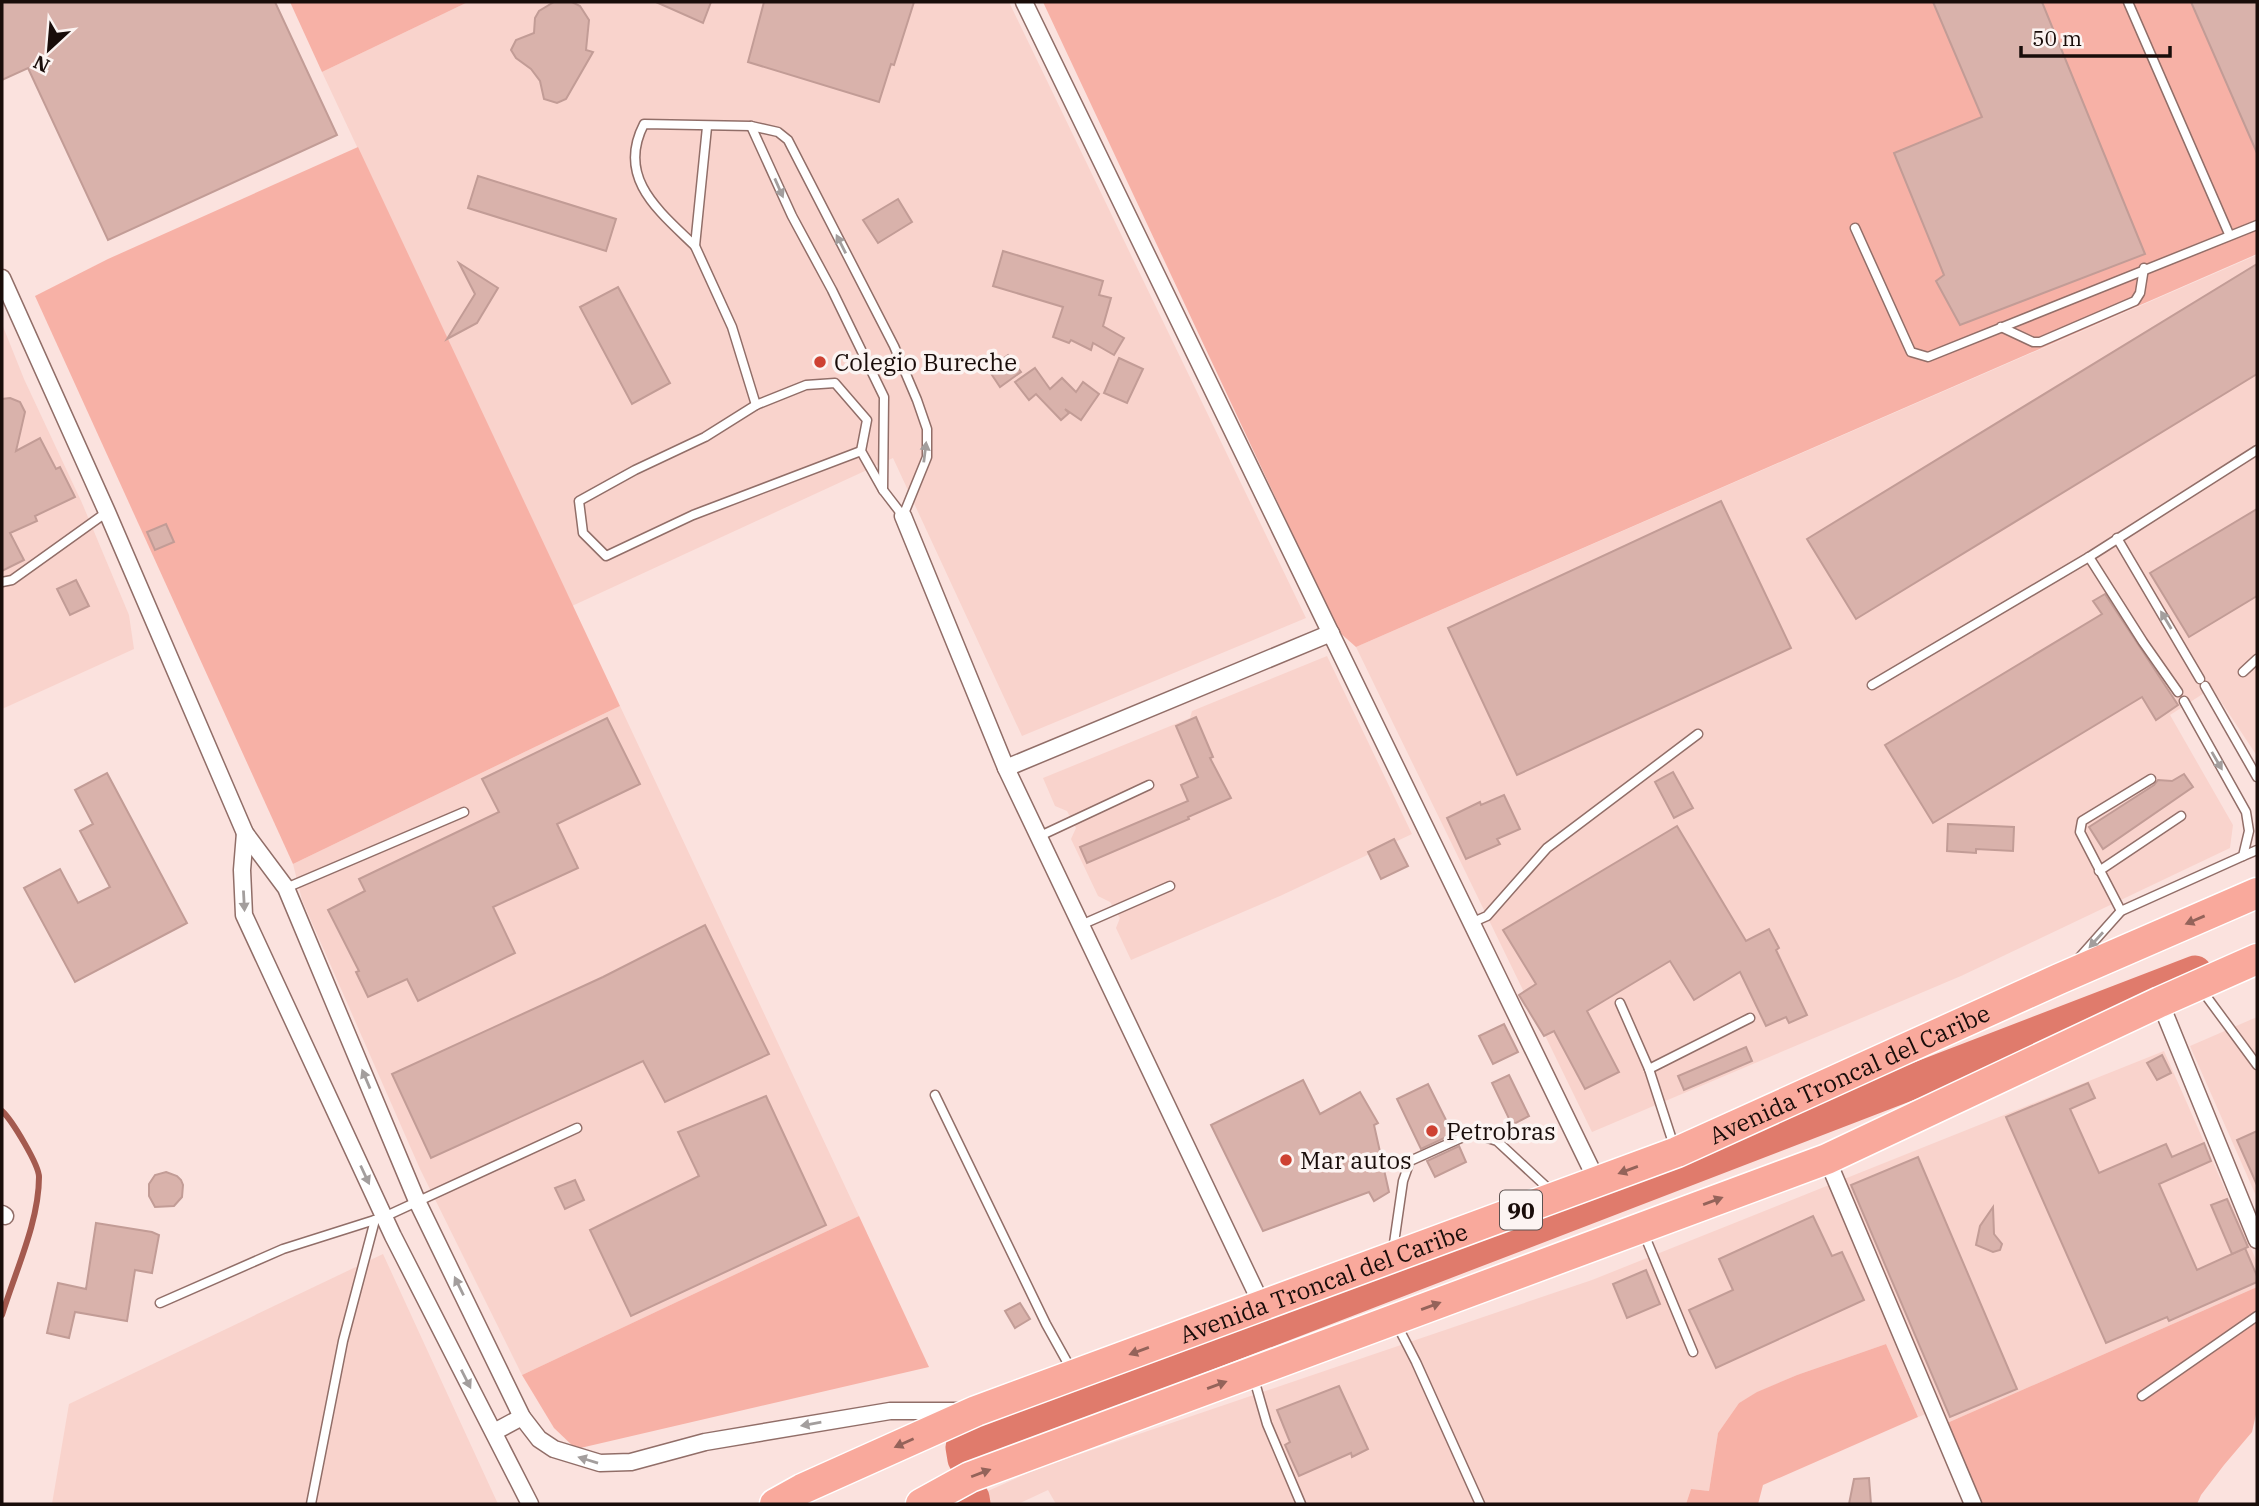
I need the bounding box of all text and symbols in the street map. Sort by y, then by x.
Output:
north arrow [14,14,84,84]
scale bar [2021,14,2170,58]
text: 50 m [2032,24,2082,52]
text: N [30,50,54,78]
one-way arrow [773,178,785,198]
one-way arrow [836,234,847,254]
place label: Colegio Bureche [834,346,1017,378]
marker: Colegio Bureche [812,354,828,370]
one-way arrow [920,441,931,463]
one-way arrow [2160,610,2172,629]
one-way arrow [2211,751,2223,770]
one-way arrow [238,890,249,912]
one-way arrow [2184,915,2205,926]
one-way arrow [2088,931,2104,949]
street label: Avenida Troncal del Caribe [1704,997,1995,1151]
one-way arrow [360,1068,371,1089]
place label: Petrobras [1446,1115,1556,1147]
marker: Petrobras [1424,1123,1440,1139]
place label: Mar autos [1300,1144,1412,1176]
marker: Mar autos [1278,1152,1294,1168]
one-way arrow [359,1165,371,1185]
one-way arrow [1617,1165,1638,1176]
road number: 90 [1500,1190,1542,1230]
one-way arrow [1702,1195,1723,1206]
street label: Avenida Troncal del Caribe [1175,1215,1472,1350]
one-way arrow [453,1276,464,1296]
one-way arrow [1420,1300,1441,1311]
one-way arrow [1128,1346,1149,1357]
one-way arrow [461,1369,472,1389]
one-way arrow [1207,1380,1228,1391]
one-way arrow [800,1419,822,1430]
one-way arrow [894,1437,914,1449]
one-way arrow [578,1454,599,1464]
one-way arrow [971,1468,992,1479]

